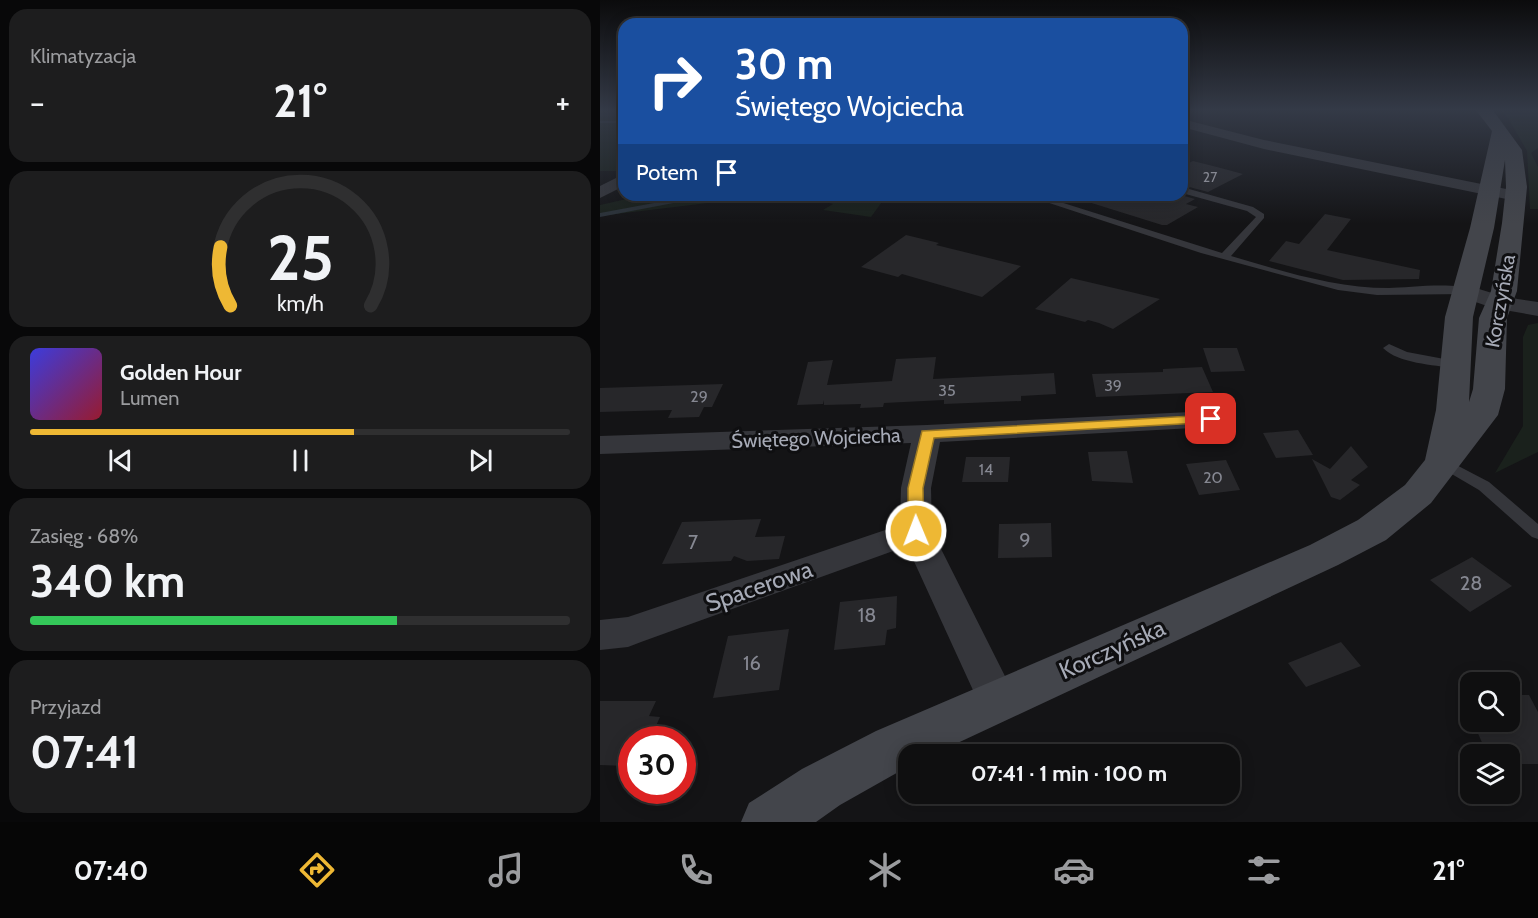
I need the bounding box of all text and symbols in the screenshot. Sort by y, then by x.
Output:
text: 30 m [735,38,833,90]
icon: right [636,42,714,120]
text: Klimatyzacja [30,44,136,68]
text: 21° [273,74,327,128]
text: − [30,82,45,122]
text: + [555,82,570,122]
text: Świętego Wojciecha [735,90,964,123]
icon: arrive [710,156,743,189]
text: Potem [636,159,698,186]
house number: 27 [1203,168,1217,186]
text: 25 [267,220,333,296]
street label: Korczyńska [1480,252,1520,349]
text: km/h [277,290,323,316]
text: Golden Hour [120,359,241,386]
house number: 39 [1104,376,1122,395]
house number: 35 [938,381,956,400]
text: Lumen [120,386,179,410]
house number: 29 [690,387,708,406]
pin [1185,393,1236,444]
icon: arrive [1194,402,1227,435]
street label: Świętego Wojciecha [731,423,902,453]
icon: previous [104,444,137,477]
icon: pause [284,444,317,477]
icon: next [464,444,497,477]
house number: 14 [979,460,993,479]
house number: 20 [1203,468,1223,487]
position arrow [884,499,948,563]
text: Zasięg · 68% [30,524,138,548]
house number: 9 [1019,528,1031,552]
house number: 7 [688,530,698,554]
text: 340 km [30,554,185,608]
street label: Spacerowa [702,554,817,618]
house number: 28 [1460,571,1482,595]
house number: 18 [858,603,876,627]
street label: Korczyńska [1054,613,1170,685]
house number: 16 [743,651,761,675]
map controls [1460,672,1520,804]
button: search [1460,672,1520,732]
text: Przyjazd [30,695,101,719]
text: 07:41 [30,725,139,779]
speed limit sign: 30 [618,726,696,804]
button: layers [1460,744,1520,804]
text: 07:41 · 1 min · 100 m [971,760,1167,787]
icon: directions [296,849,338,891]
icon: music [485,849,527,891]
icon: phone [675,849,717,891]
icon: climate [864,849,906,891]
icon: car [1053,849,1095,891]
icon: filters [1243,849,1285,891]
text: 07:40 [74,854,148,887]
text: 21° [1432,854,1464,887]

